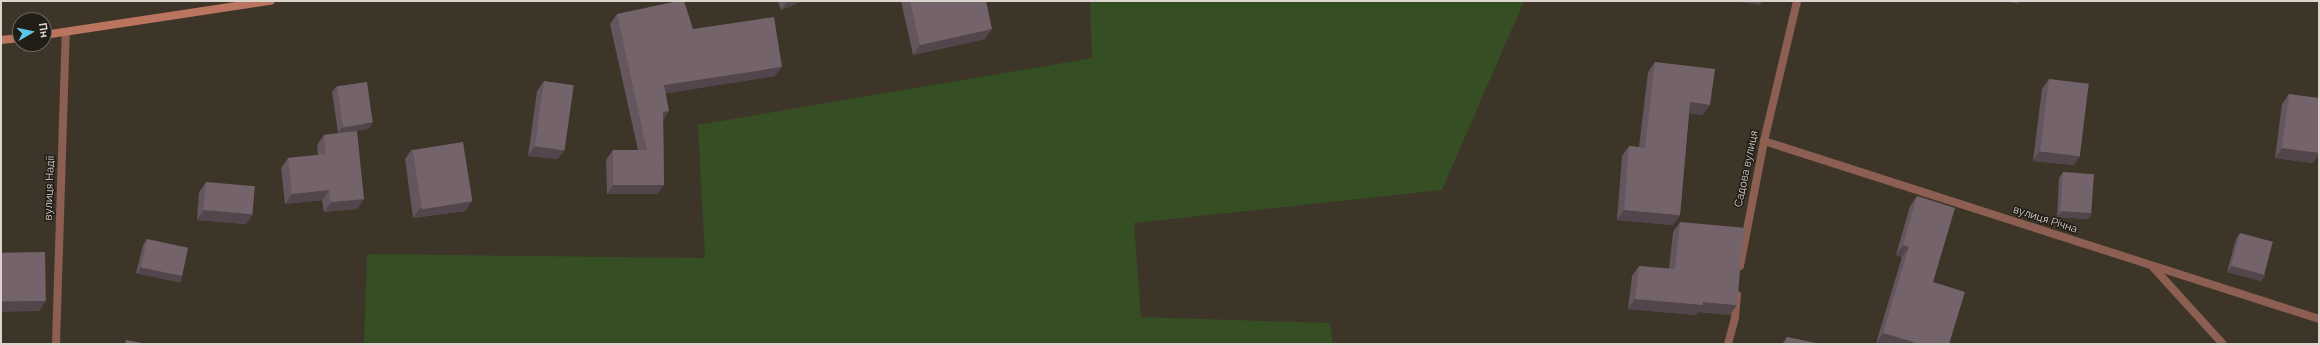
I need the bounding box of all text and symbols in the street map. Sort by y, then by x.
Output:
north arrow [12,12,52,52]
text: Пн [36,22,51,38]
street label: Садова вулиця [1732,130,1762,208]
street label: вулиця Надії [42,155,58,221]
street label: вулиця Річна [2011,203,2079,237]

